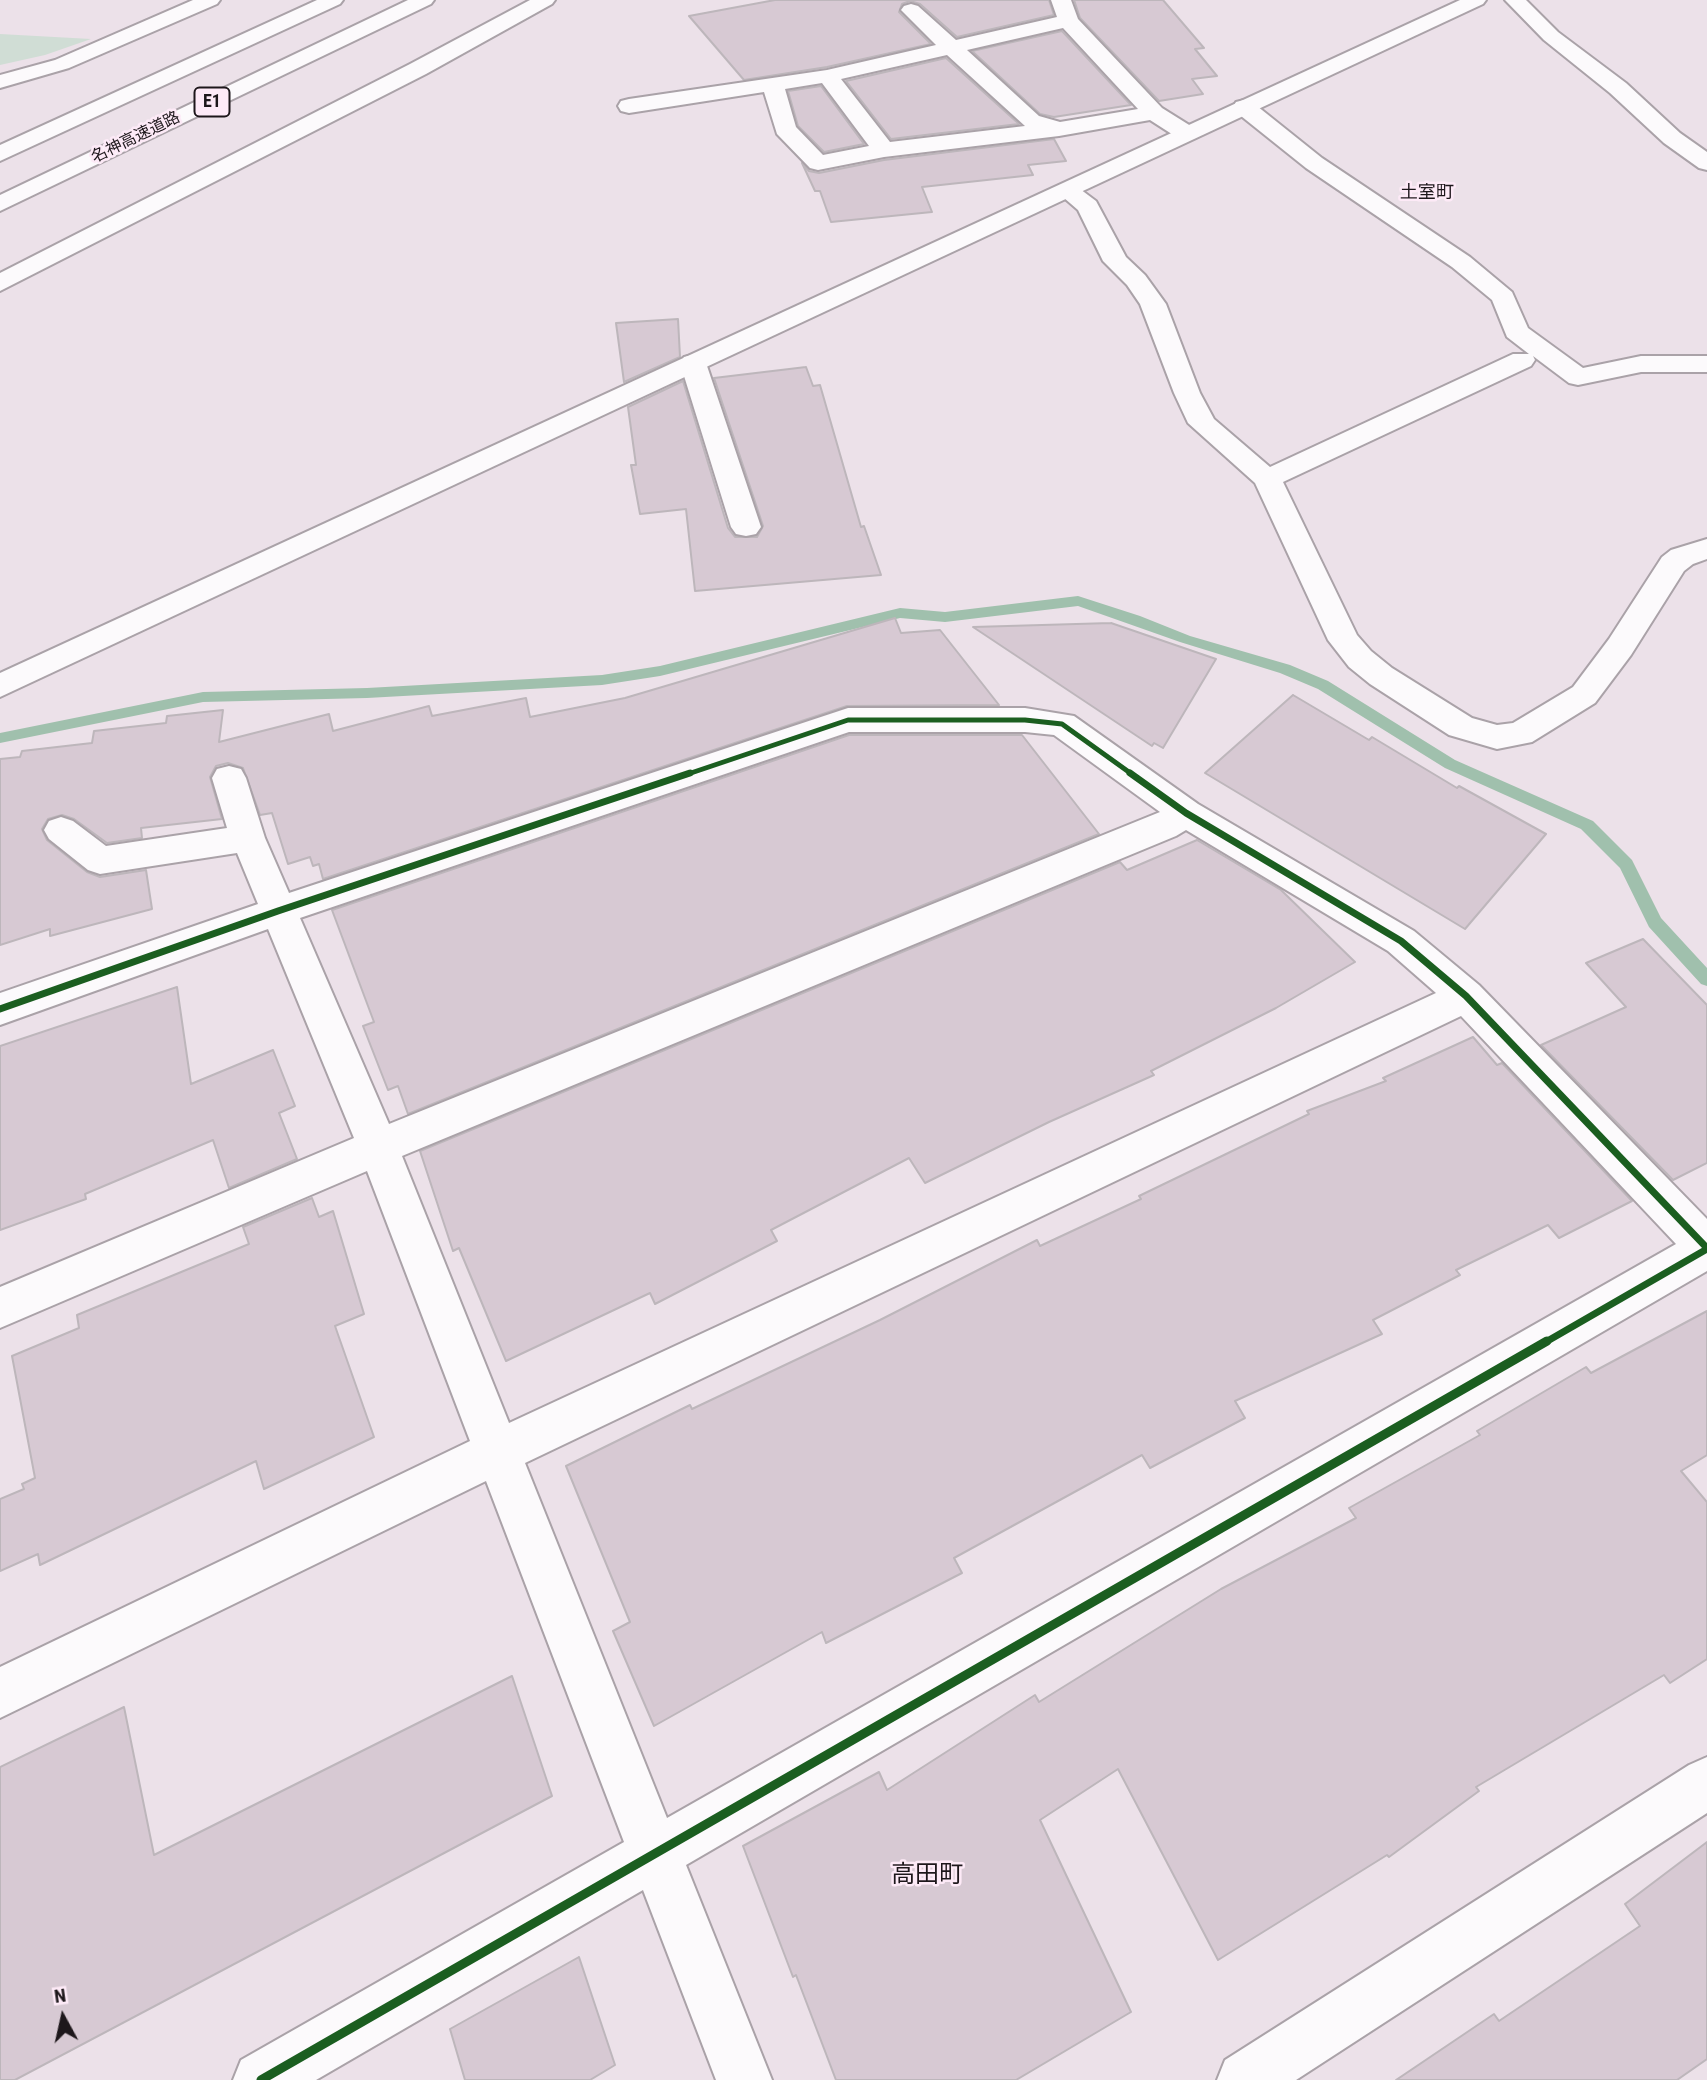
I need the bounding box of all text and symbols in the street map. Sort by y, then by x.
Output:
road number: E1 [194,88,230,116]
street label: 名神高速道路 [89,108,183,168]
district label: 土室町 [1400,182,1454,204]
district label: 高田町 [891,1862,963,1890]
north arrow [28,1982,98,2052]
text: N [53,1984,67,2008]

